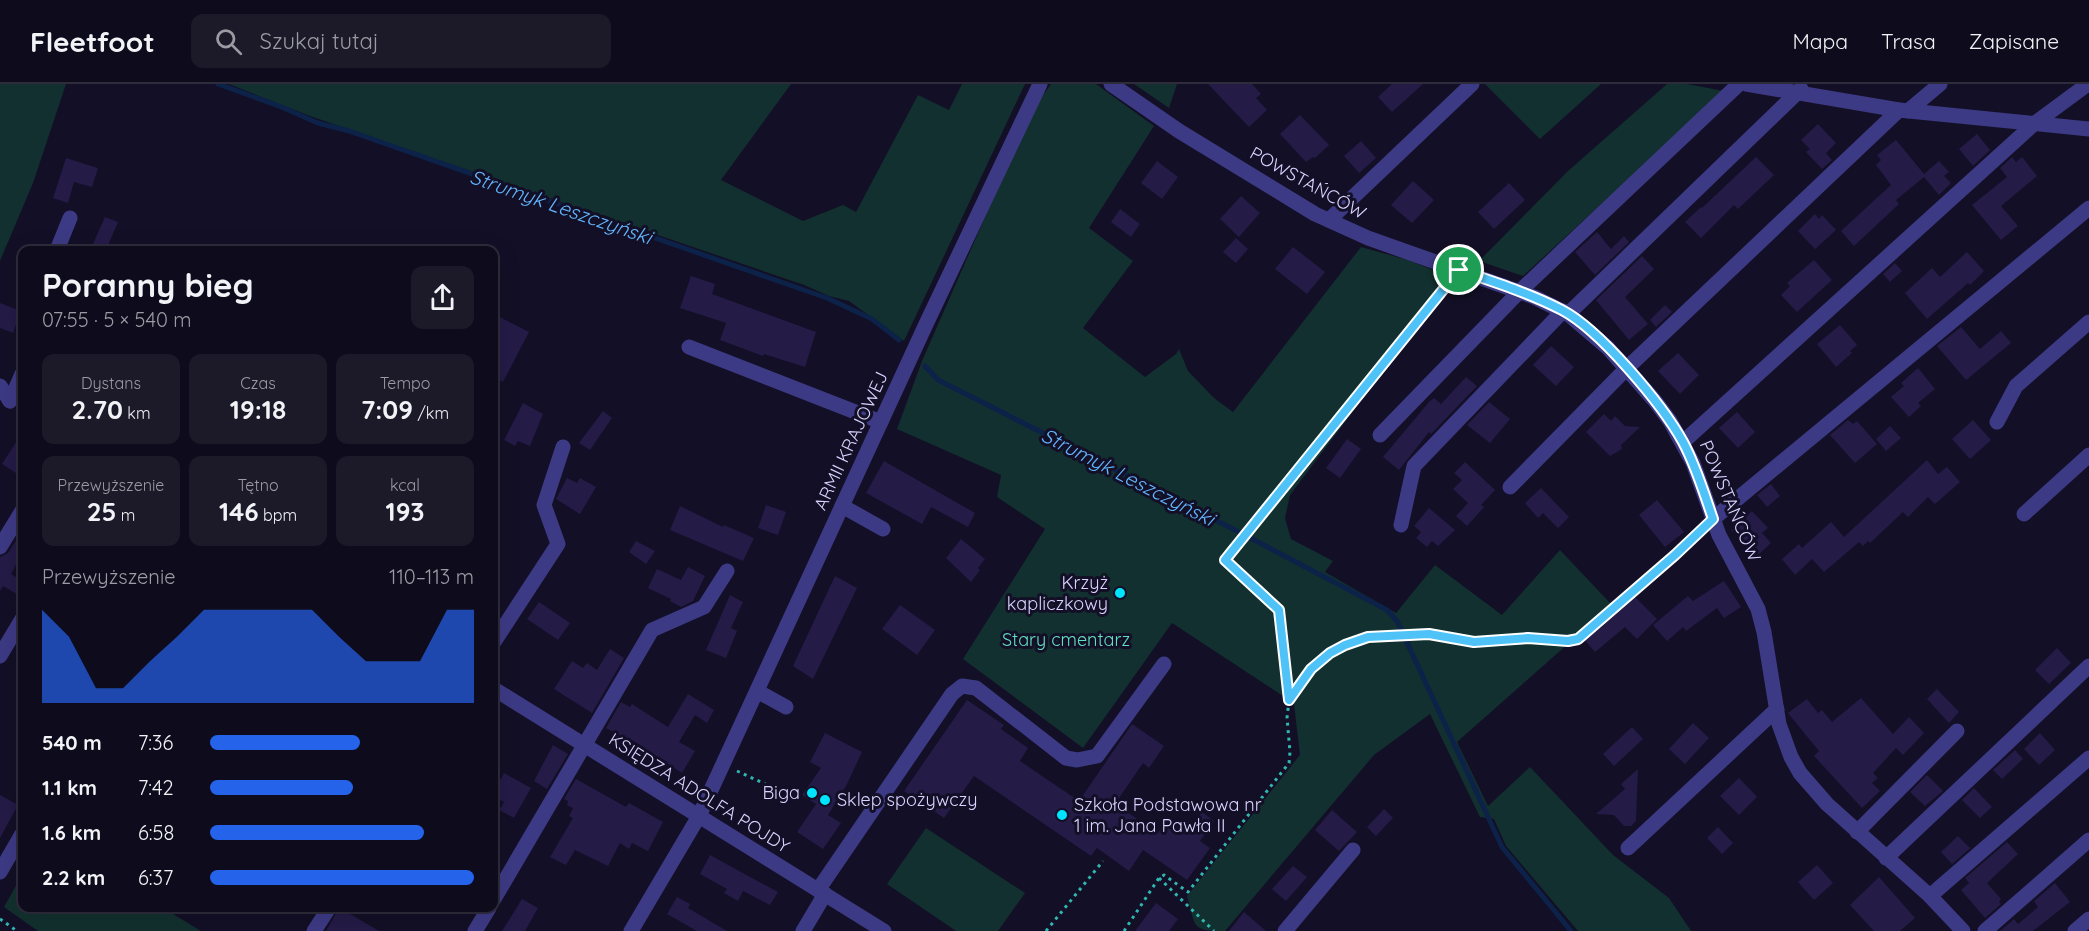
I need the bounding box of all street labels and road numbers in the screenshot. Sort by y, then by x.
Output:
street label: POWSTAŃCÓW [1246,141,1370,224]
street label: ARMII KRAJOWEJ [808,368,893,514]
street label: POWSTAŃCÓW [1695,437,1766,565]
street label: KSIĘDZA ADOLFA POJDY [605,727,794,858]

